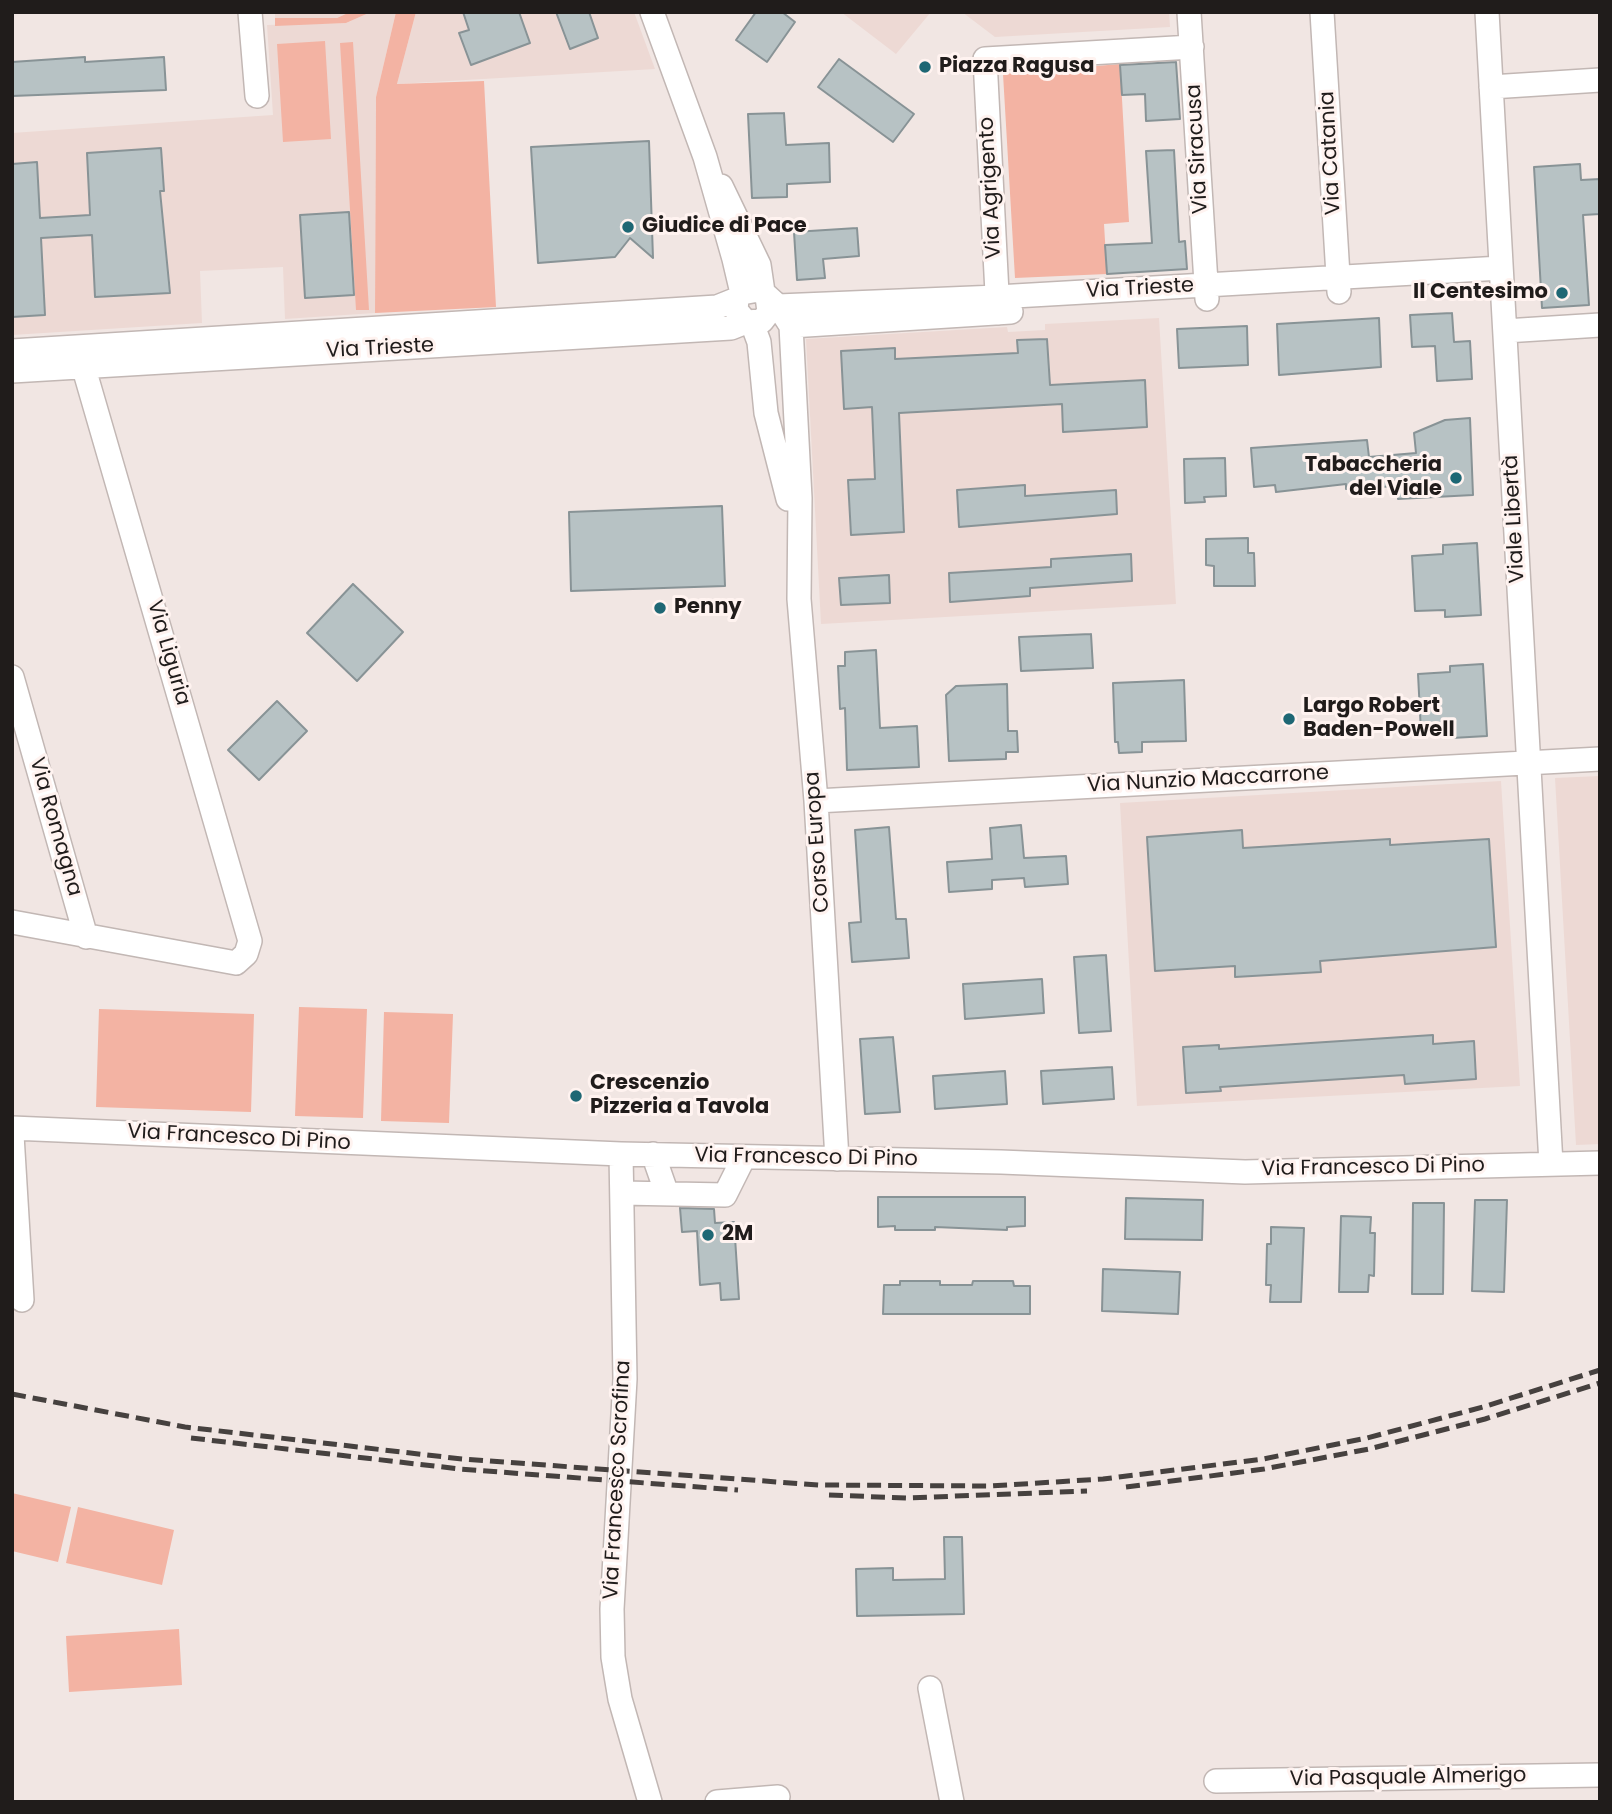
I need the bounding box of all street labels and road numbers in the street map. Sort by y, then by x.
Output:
street label: Via Siracusa [1182,83,1214,215]
street label: Via Catania [1315,90,1347,216]
street label: Via Agrigento [975,116,1007,260]
street label: Via Trieste [1085,274,1195,304]
street label: Via Trieste [325,334,435,364]
street label: Viale Libertà [1499,454,1531,584]
street label: Via Liguria [141,598,195,708]
street label: Via Romagna [23,755,87,899]
street label: Via Nunzio Maccarrone [1086,761,1330,799]
street label: Corso Europa [800,771,836,913]
street label: Via Francesco Di Pino [127,1120,351,1156]
street label: Via Francesco Di Pino [694,1143,918,1173]
street label: Via Francesco Di Pino [1261,1153,1485,1183]
street label: Via Francesco Scrofina [599,1360,637,1600]
street label: Via Pasquale Almerigo [1289,1763,1527,1793]

